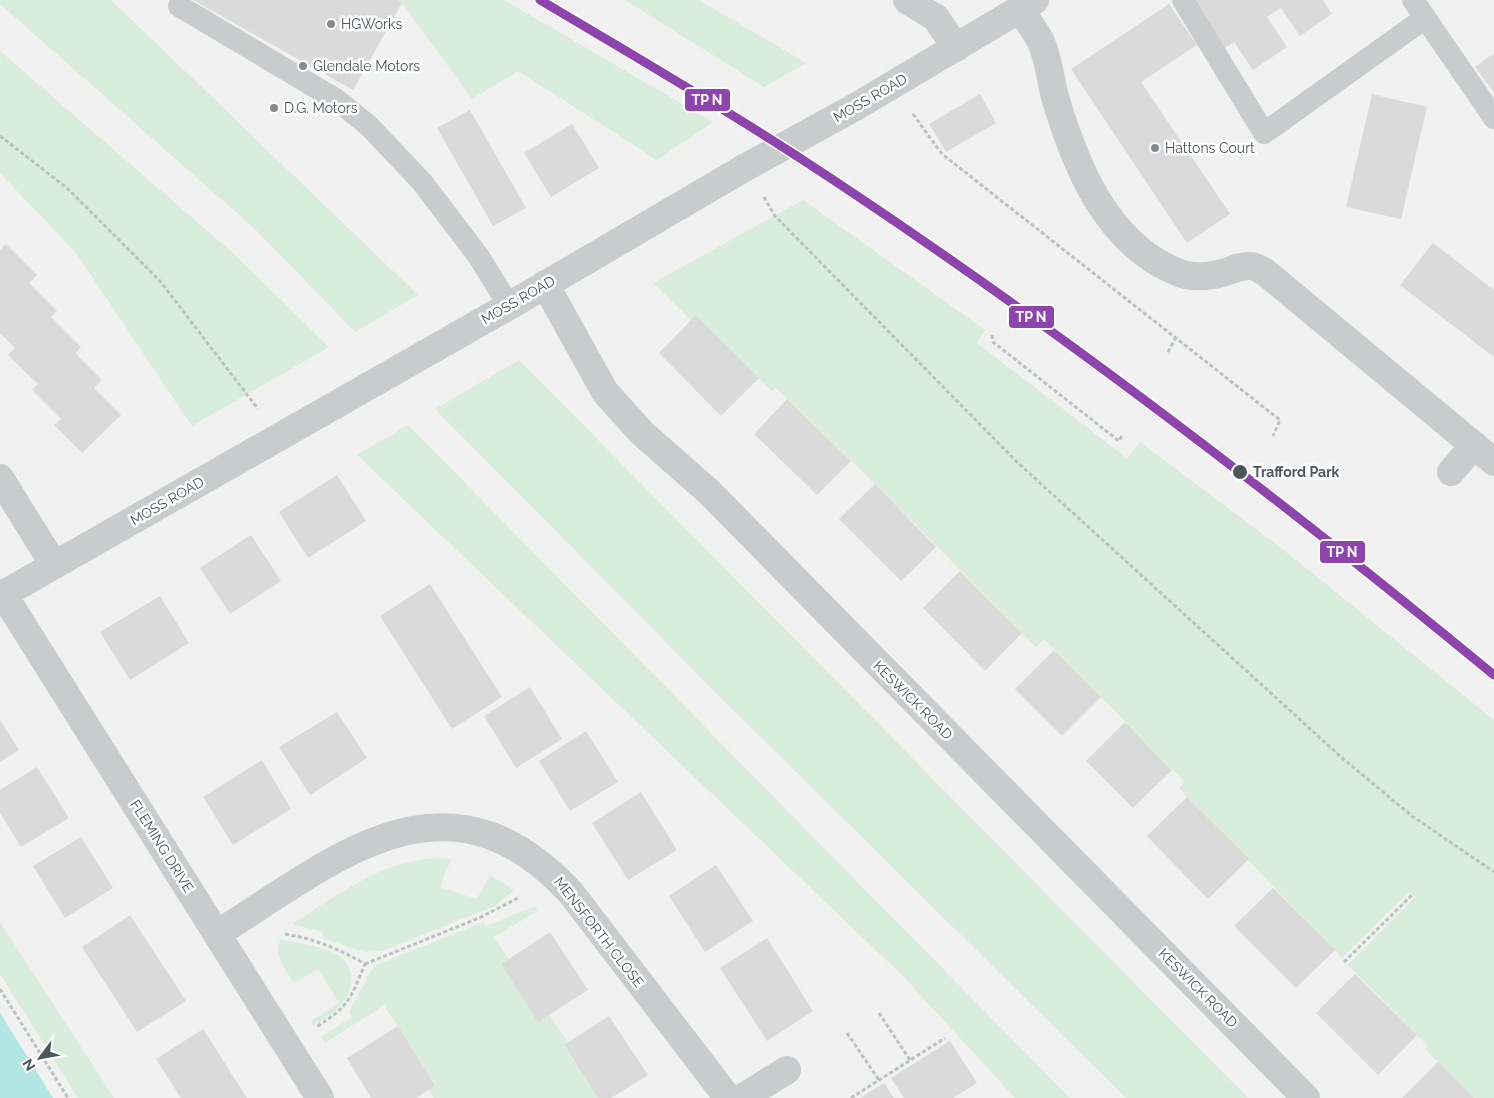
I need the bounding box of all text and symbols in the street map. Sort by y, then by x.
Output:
place label: HGWorks [341,16,402,32]
marker: HGWorks [325,18,337,30]
place label: Glendale Motors [313,58,420,74]
marker: Glendale Motors [297,60,309,72]
street label: MOSS ROAD [830,71,910,125]
line badge: TP N [684,88,731,112]
text: TP N [691,92,723,108]
place label: D.G. Motors [284,100,358,116]
marker: D.G. Motors [268,102,280,114]
place label: Hattons Court [1165,140,1255,156]
marker: Hattons Court [1149,142,1161,154]
street label: MOSS ROAD [478,273,558,327]
line badge: TP N [1008,305,1055,329]
text: TP N [1015,309,1047,325]
marker: Trafford Park [1231,463,1249,481]
place label: Trafford Park [1253,464,1340,480]
street label: MOSS ROAD [127,474,207,528]
line badge: TP N [1319,540,1366,564]
text: TP N [1326,544,1358,560]
street label: KESWICK ROAD [870,657,956,743]
street label: FLEMING DRIVE [127,797,197,895]
street label: MENSFORTH CLOSE [551,874,647,990]
street label: KESWICK ROAD [1155,945,1241,1031]
north arrow [15,1033,65,1083]
text: N [19,1056,39,1074]

